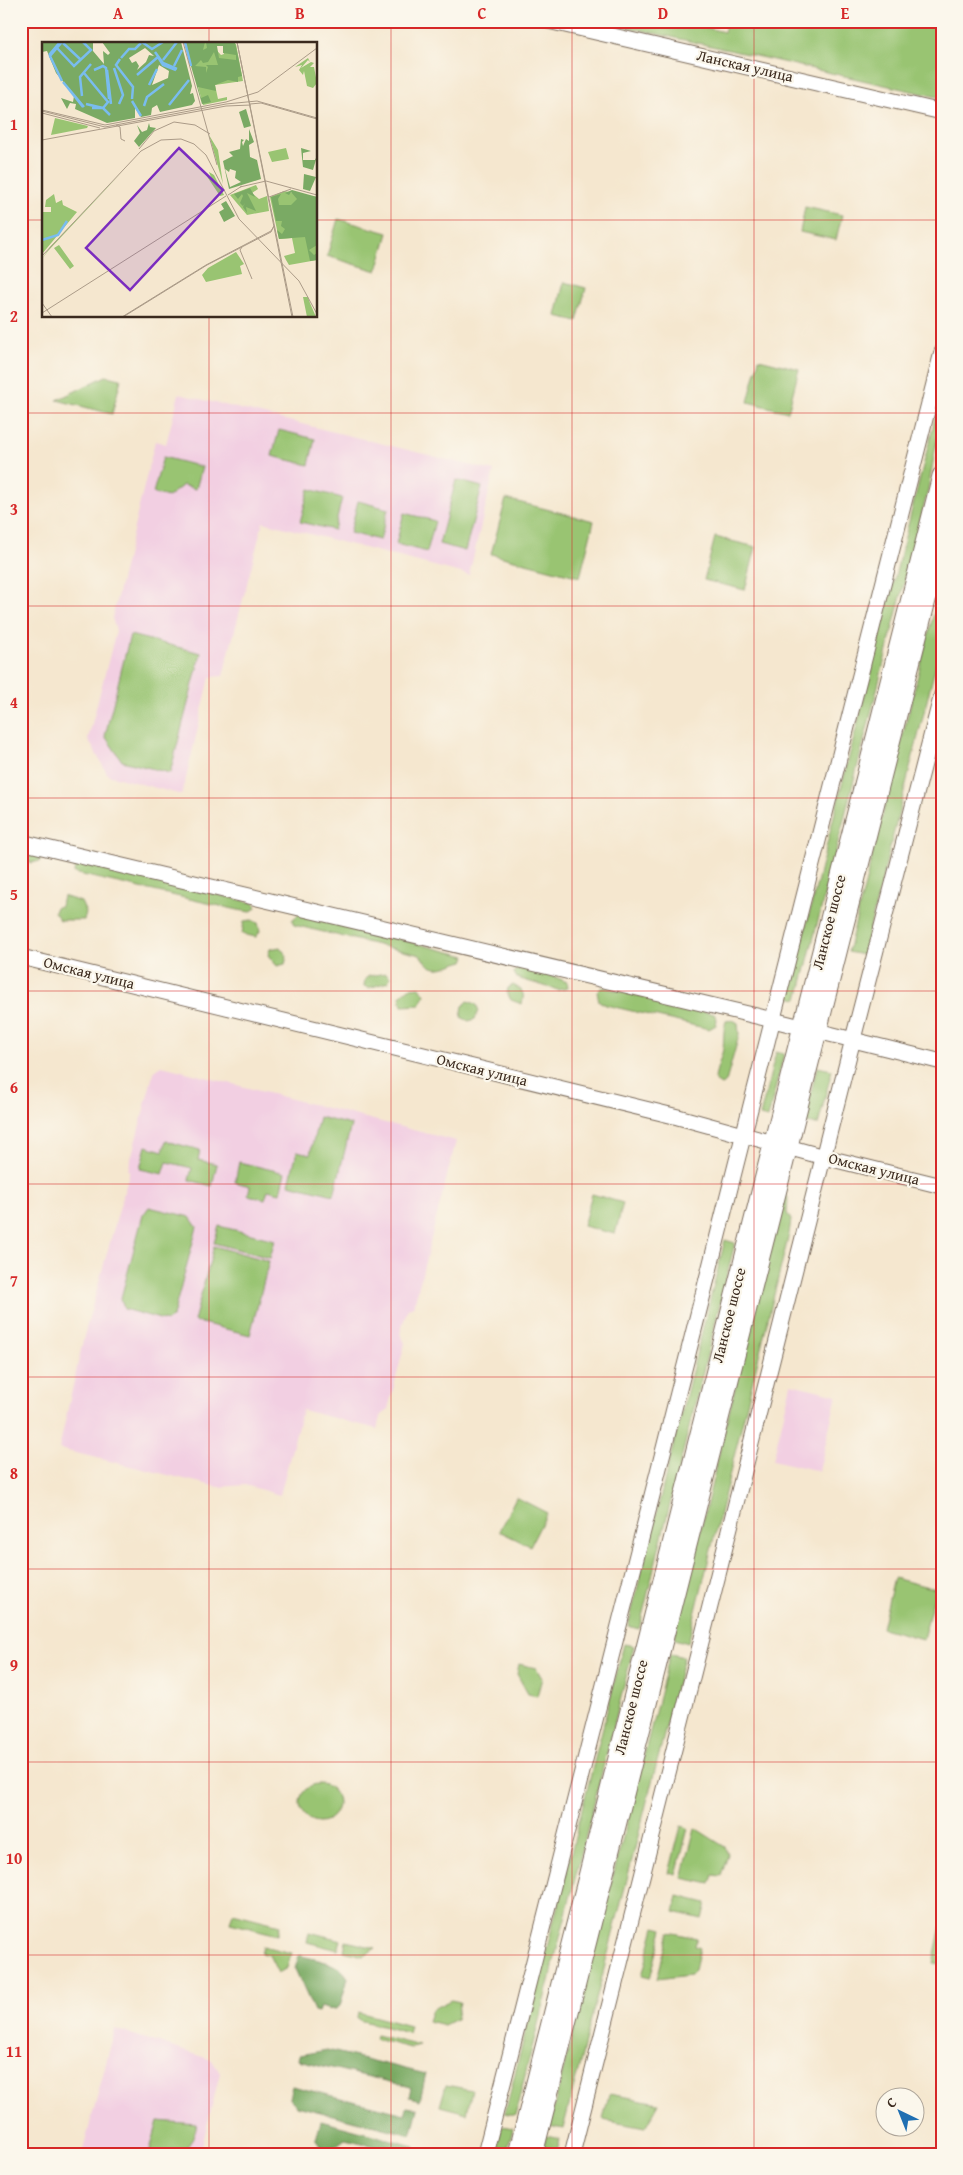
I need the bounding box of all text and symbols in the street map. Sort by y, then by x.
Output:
text: A [113,1,124,25]
text: B [295,1,305,25]
text: C [477,1,487,25]
text: D [658,1,668,25]
text: E [841,1,850,25]
inset map [42,42,318,318]
street label: Ланская улица [695,44,796,87]
text: 1 [10,112,18,136]
text: 2 [10,304,18,328]
text: 3 [10,497,18,521]
text: 4 [10,690,18,714]
street label: Ланское шоссе [807,872,850,972]
text: 5 [10,882,18,906]
street label: Омская улица [42,951,138,994]
street label: Омская улица [435,1048,531,1091]
text: 6 [10,1075,18,1099]
street label: Омская улица [827,1147,923,1190]
street label: Ланское шоссе [707,1265,750,1365]
text: 7 [10,1268,18,1292]
text: 8 [10,1461,18,1485]
text: 9 [10,1653,18,1677]
street label: Ланское шоссе [609,1657,652,1757]
text: 10 [6,1846,22,1870]
text: 11 [6,2039,22,2063]
north arrow [876,2088,926,2138]
text: С [881,2092,901,2113]

